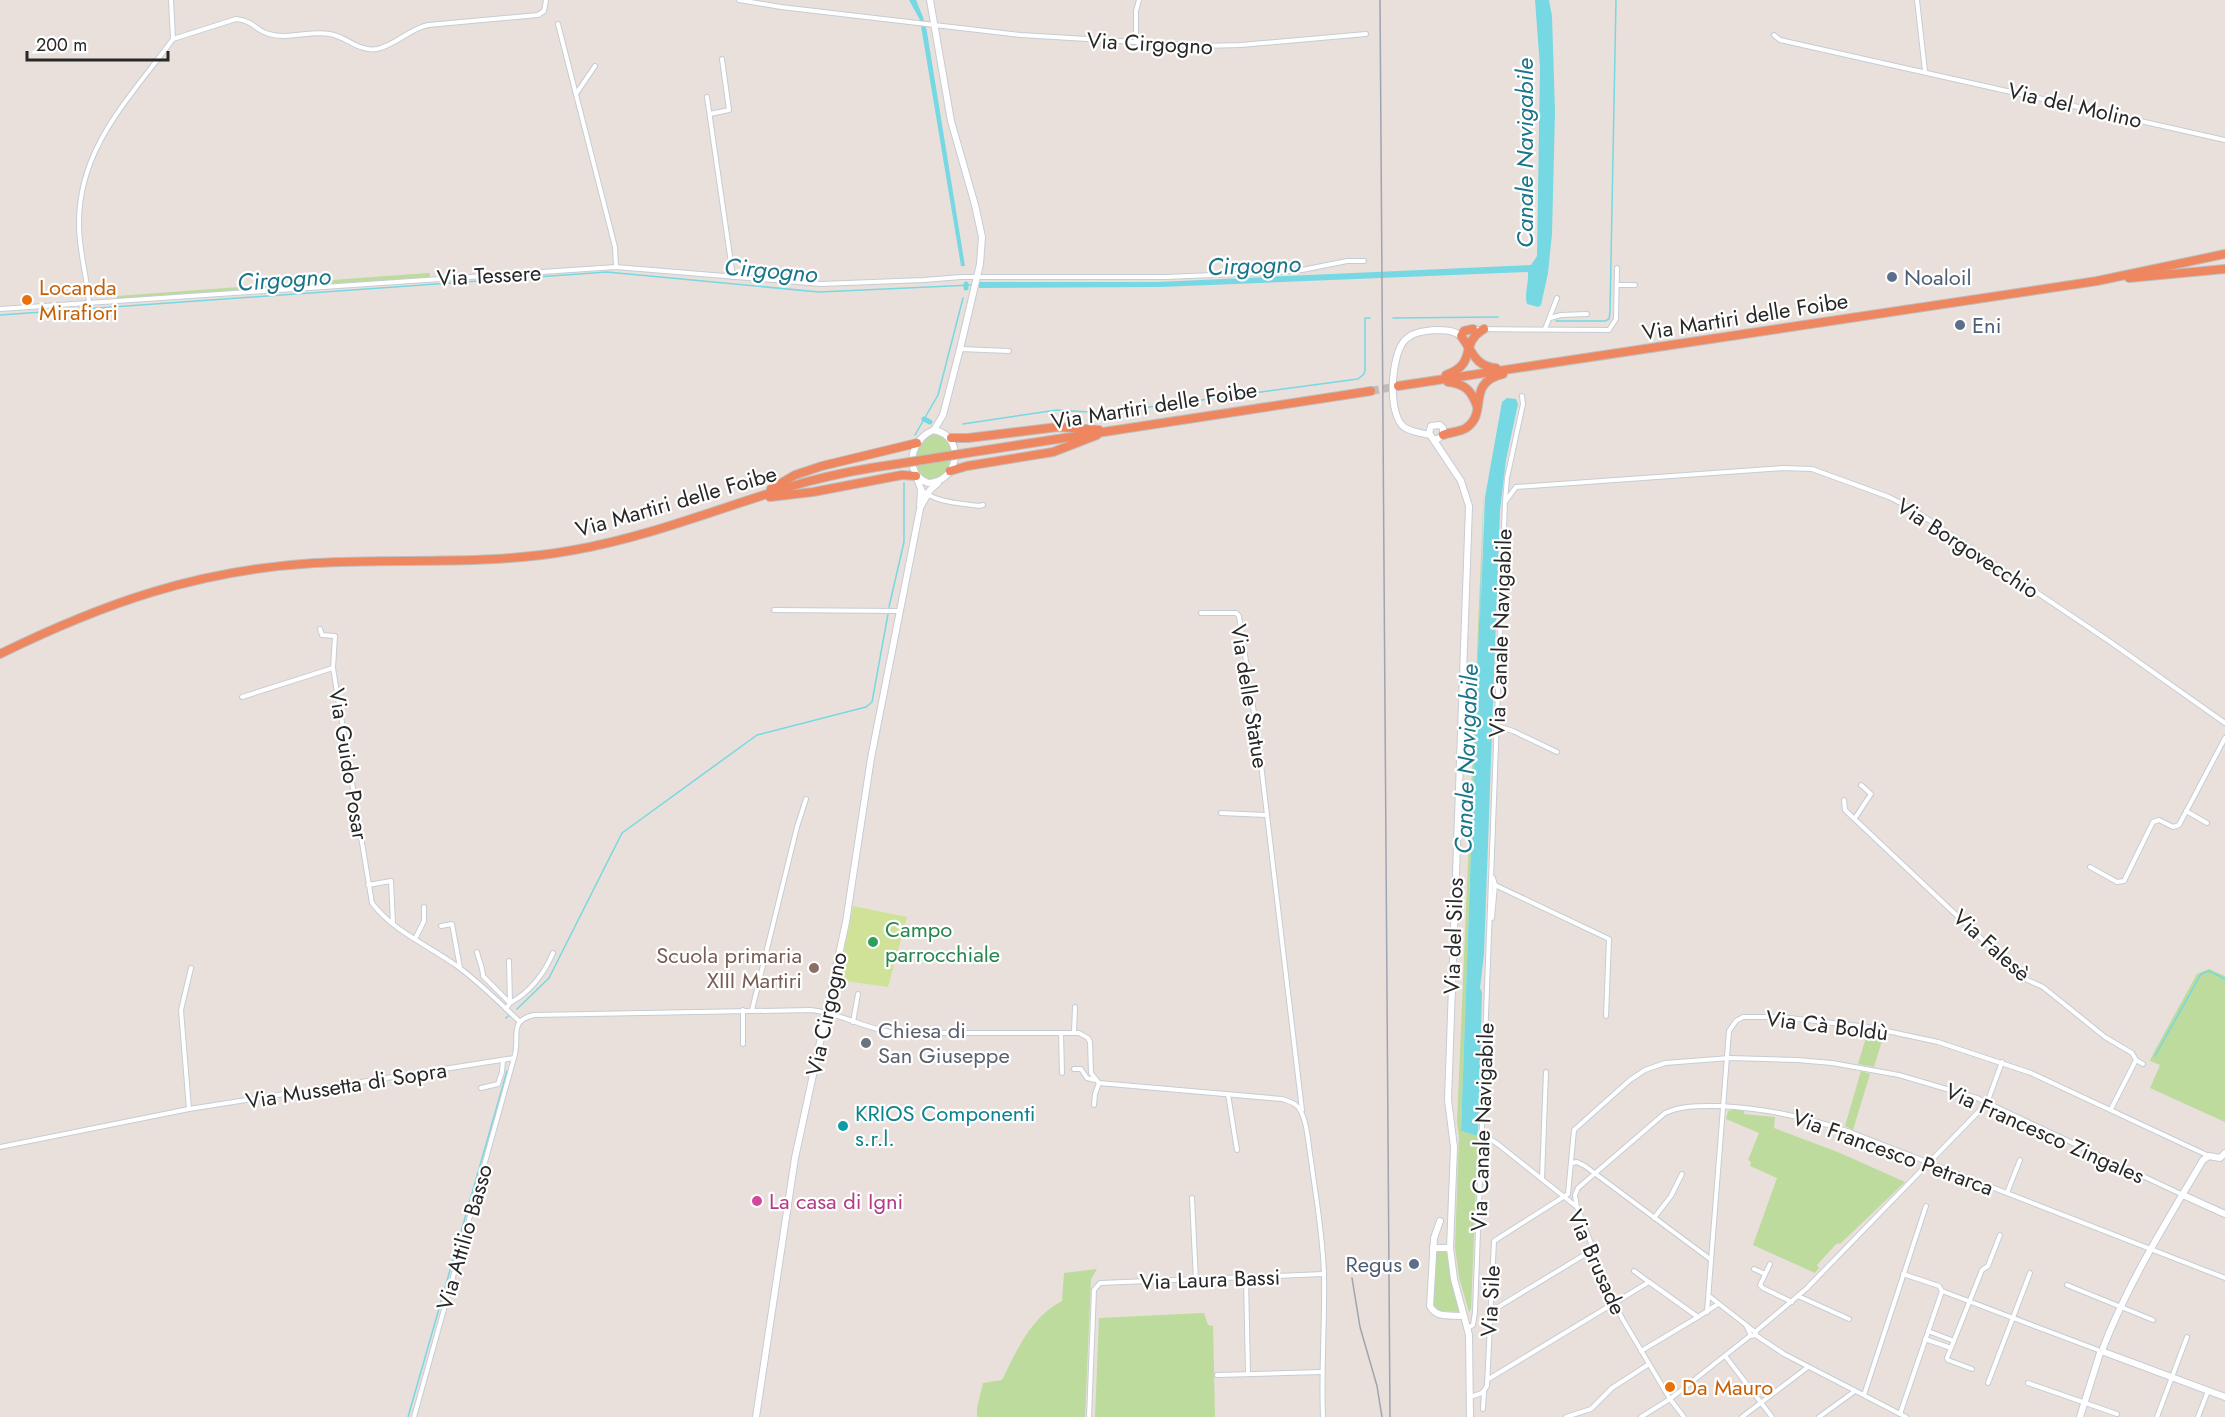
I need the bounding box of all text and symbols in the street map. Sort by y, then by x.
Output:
scale bar [27,24,168,62]
street label: Via Cirgogno [1086,24,1214,62]
text: 200 m [36,32,87,58]
water label: Canale Navigabile [1507,58,1542,248]
street label: Via del Molino [2005,74,2145,136]
water label: Cirgogno [1206,246,1302,284]
water label: Cirgogno [723,248,820,292]
street label: Via Tessere [436,256,542,294]
water label: Cirgogno [236,258,332,300]
place label: Noaloil [1904,261,1972,293]
marker: Noaloil [1885,270,1899,284]
place label: Locanda Mirafiori [39,271,118,328]
street label: Via Martiri delle Foibe [1640,284,1850,348]
marker: Locanda Mirafiori [20,293,34,307]
place label: Eni [1972,309,2001,341]
marker: Eni [1953,318,1967,332]
street label: Via Martiri delle Foibe [1049,373,1259,437]
street label: Via Martiri delle Foibe [572,457,780,545]
street label: Via Borgovecchio [1890,490,2046,606]
street label: Via Canale Navigabile [1480,528,1520,738]
street label: Via delle Statue [1223,622,1277,770]
water label: Canale Navigabile [1445,663,1487,855]
street label: Via Guido Posar [321,686,377,843]
street label: Via del Silos [1435,877,1471,995]
street label: Via Falesè [1946,901,2038,989]
place label: Campo parrocchiale [885,913,1000,970]
marker: Campo parrocchiale [866,935,880,949]
place label: Scuola primaria XIII Martiri [656,939,802,996]
street label: Via Cirgogno [797,949,855,1079]
marker: Scuola primaria XIII Martiri [807,961,821,975]
street label: Via Cà Boldù [1764,1002,1890,1048]
place label: Chiesa di San Giuseppe [878,1014,1010,1071]
street label: Via Canale Navigabile [1462,1022,1502,1232]
marker: Chiesa di San Giuseppe [859,1036,873,1050]
street label: Via Mussetta di Sopra [243,1053,449,1117]
street label: Via Francesco Zingales [1940,1075,2150,1191]
place label: KRIOS Componenti s.r.l. [855,1097,1035,1154]
street label: Via Francesco Petrarca [1788,1101,1998,1203]
marker: KRIOS Componenti s.r.l. [836,1119,850,1133]
street label: Via Attilio Basso [428,1160,500,1314]
place label: La casa di Igni [769,1185,903,1217]
marker: La casa di Igni [750,1194,764,1208]
street label: Via Brusade [1560,1204,1634,1320]
place label: Regus [1345,1248,1402,1280]
marker: Regus [1407,1257,1421,1271]
street label: Via Laura Bassi [1139,1261,1281,1297]
street label: Via Sile [1472,1264,1508,1338]
place label: Da Mauro [1682,1371,1773,1403]
marker: Da Mauro [1663,1380,1677,1394]

